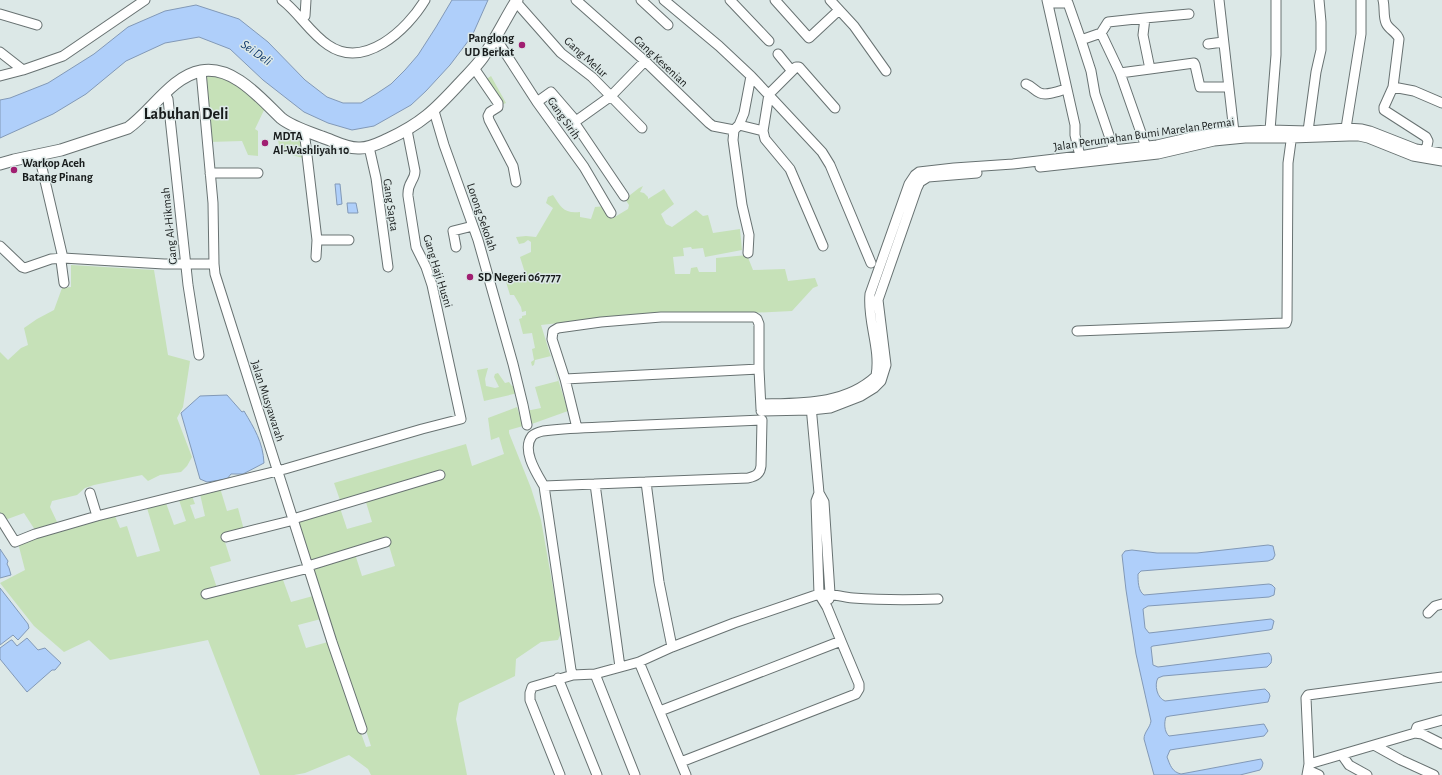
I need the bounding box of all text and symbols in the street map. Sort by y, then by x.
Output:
place label: Panglong UD Berkat [464,32,515,58]
street label: Gang Kesenian [632,33,690,89]
street label: Gang Melur [562,34,610,80]
water label: Sei Deli [238,38,274,68]
marker: Panglong UD Berkat [517,40,527,50]
street label: Gang Sirih [545,95,583,141]
district label: Labuhan Deli [144,106,228,122]
street label: Jalan Perumahan Bumi Marelan Permai [1053,115,1235,153]
place label: MDTA Al-Washliyah 10 [273,130,349,157]
marker: MDTA Al-Washliyah 10 [260,138,270,148]
place label: Warkop Aceh Batang Pinang [22,157,94,183]
marker: Warkop Aceh Batang Pinang [9,165,19,175]
street label: Gang Sapta [381,178,401,233]
street label: Lorong Sekolah [465,181,499,253]
street label: Gang Al-Hikmah [159,187,179,265]
street label: Gang Haji Husni [420,233,455,309]
place label: SD Negeri 067777 [478,271,561,283]
marker: SD Negeri 067777 [465,272,475,282]
street label: Jalan Musyawarah [248,359,287,443]

